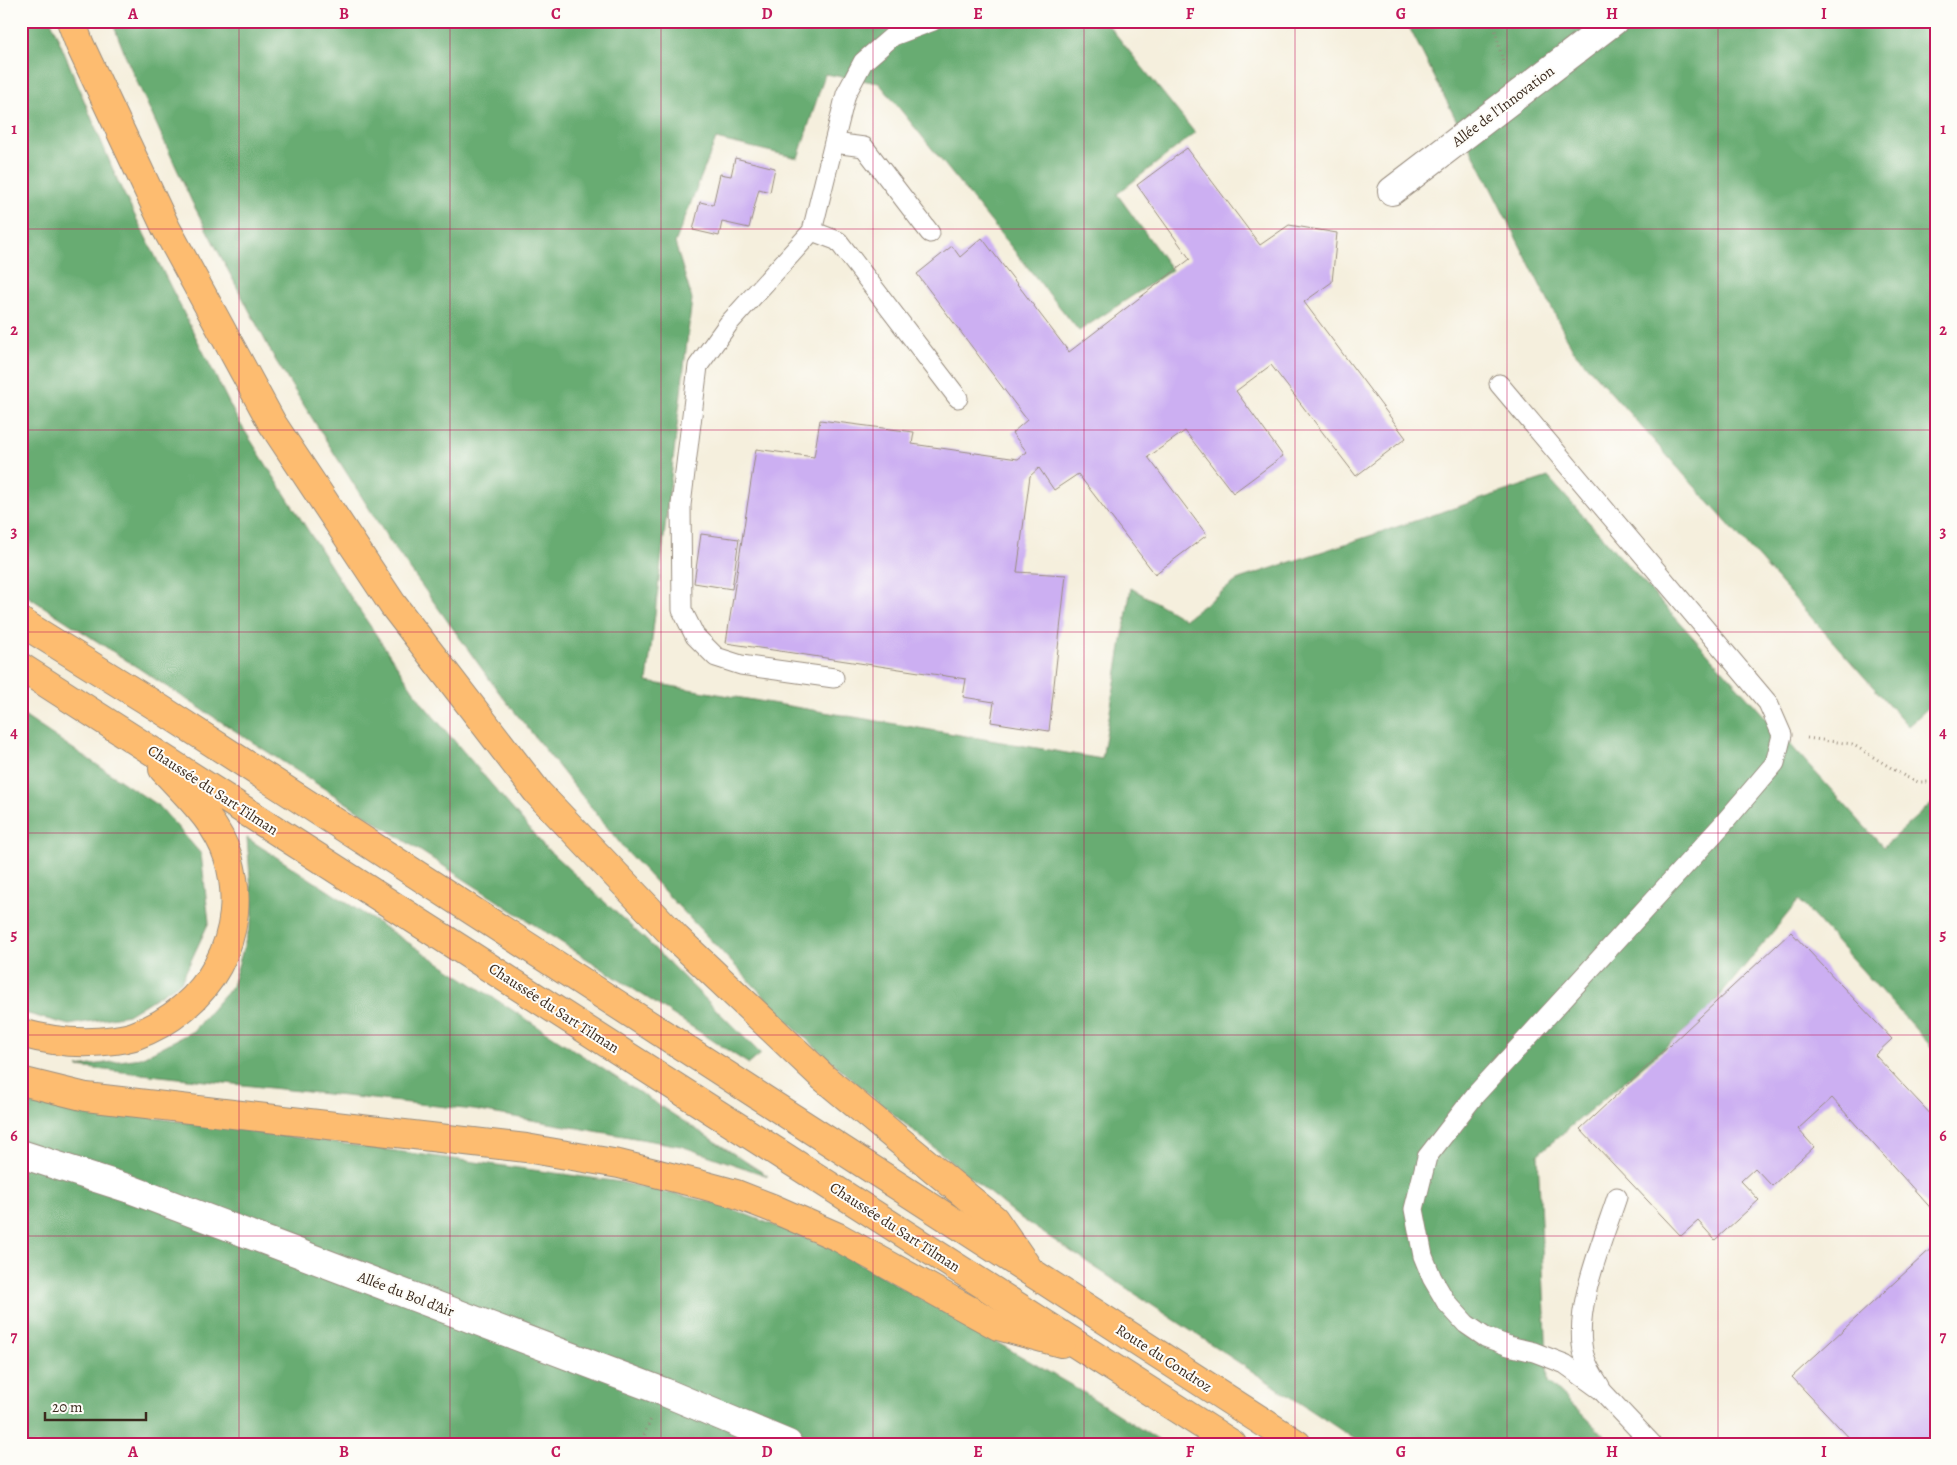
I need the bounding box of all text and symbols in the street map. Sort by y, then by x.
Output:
text: A [127,3,139,25]
text: B [339,3,349,25]
text: C [551,3,561,25]
text: D [761,3,773,25]
text: E [973,3,983,25]
text: F [1186,3,1195,25]
text: G [1396,3,1406,25]
text: H [1606,3,1618,25]
text: I [1821,3,1827,25]
street label: Allée de l'Innovation [1447,61,1558,152]
text: 1 [11,118,17,140]
text: 1 [1940,118,1946,140]
text: 2 [10,319,18,341]
text: 2 [1939,319,1947,341]
text: 3 [11,521,18,543]
text: 3 [1940,521,1947,543]
text: 4 [10,722,18,744]
text: 4 [1939,722,1947,744]
street label: Chaussée du Sart Tilman [144,740,282,840]
text: 5 [11,924,18,946]
text: 5 [1940,924,1947,946]
street label: Chaussée du Sart Tilman [485,958,623,1058]
text: 6 [10,1125,18,1147]
text: 6 [1939,1125,1947,1147]
street label: Chaussée du Sart Tilman [826,1177,964,1277]
street label: Allée du Bol d'Air [354,1266,457,1322]
street label: Route du Condroz [1112,1319,1216,1397]
text: 7 [11,1326,18,1348]
text: 7 [1940,1326,1947,1348]
scale bar [45,1390,146,1422]
text: 20 m [52,1397,83,1417]
text: A [127,1441,139,1463]
text: B [339,1441,349,1463]
text: C [551,1441,561,1463]
text: D [761,1441,773,1463]
text: E [973,1441,983,1463]
text: F [1186,1441,1195,1463]
text: G [1396,1441,1406,1463]
text: H [1606,1441,1618,1463]
text: I [1821,1441,1827,1463]

